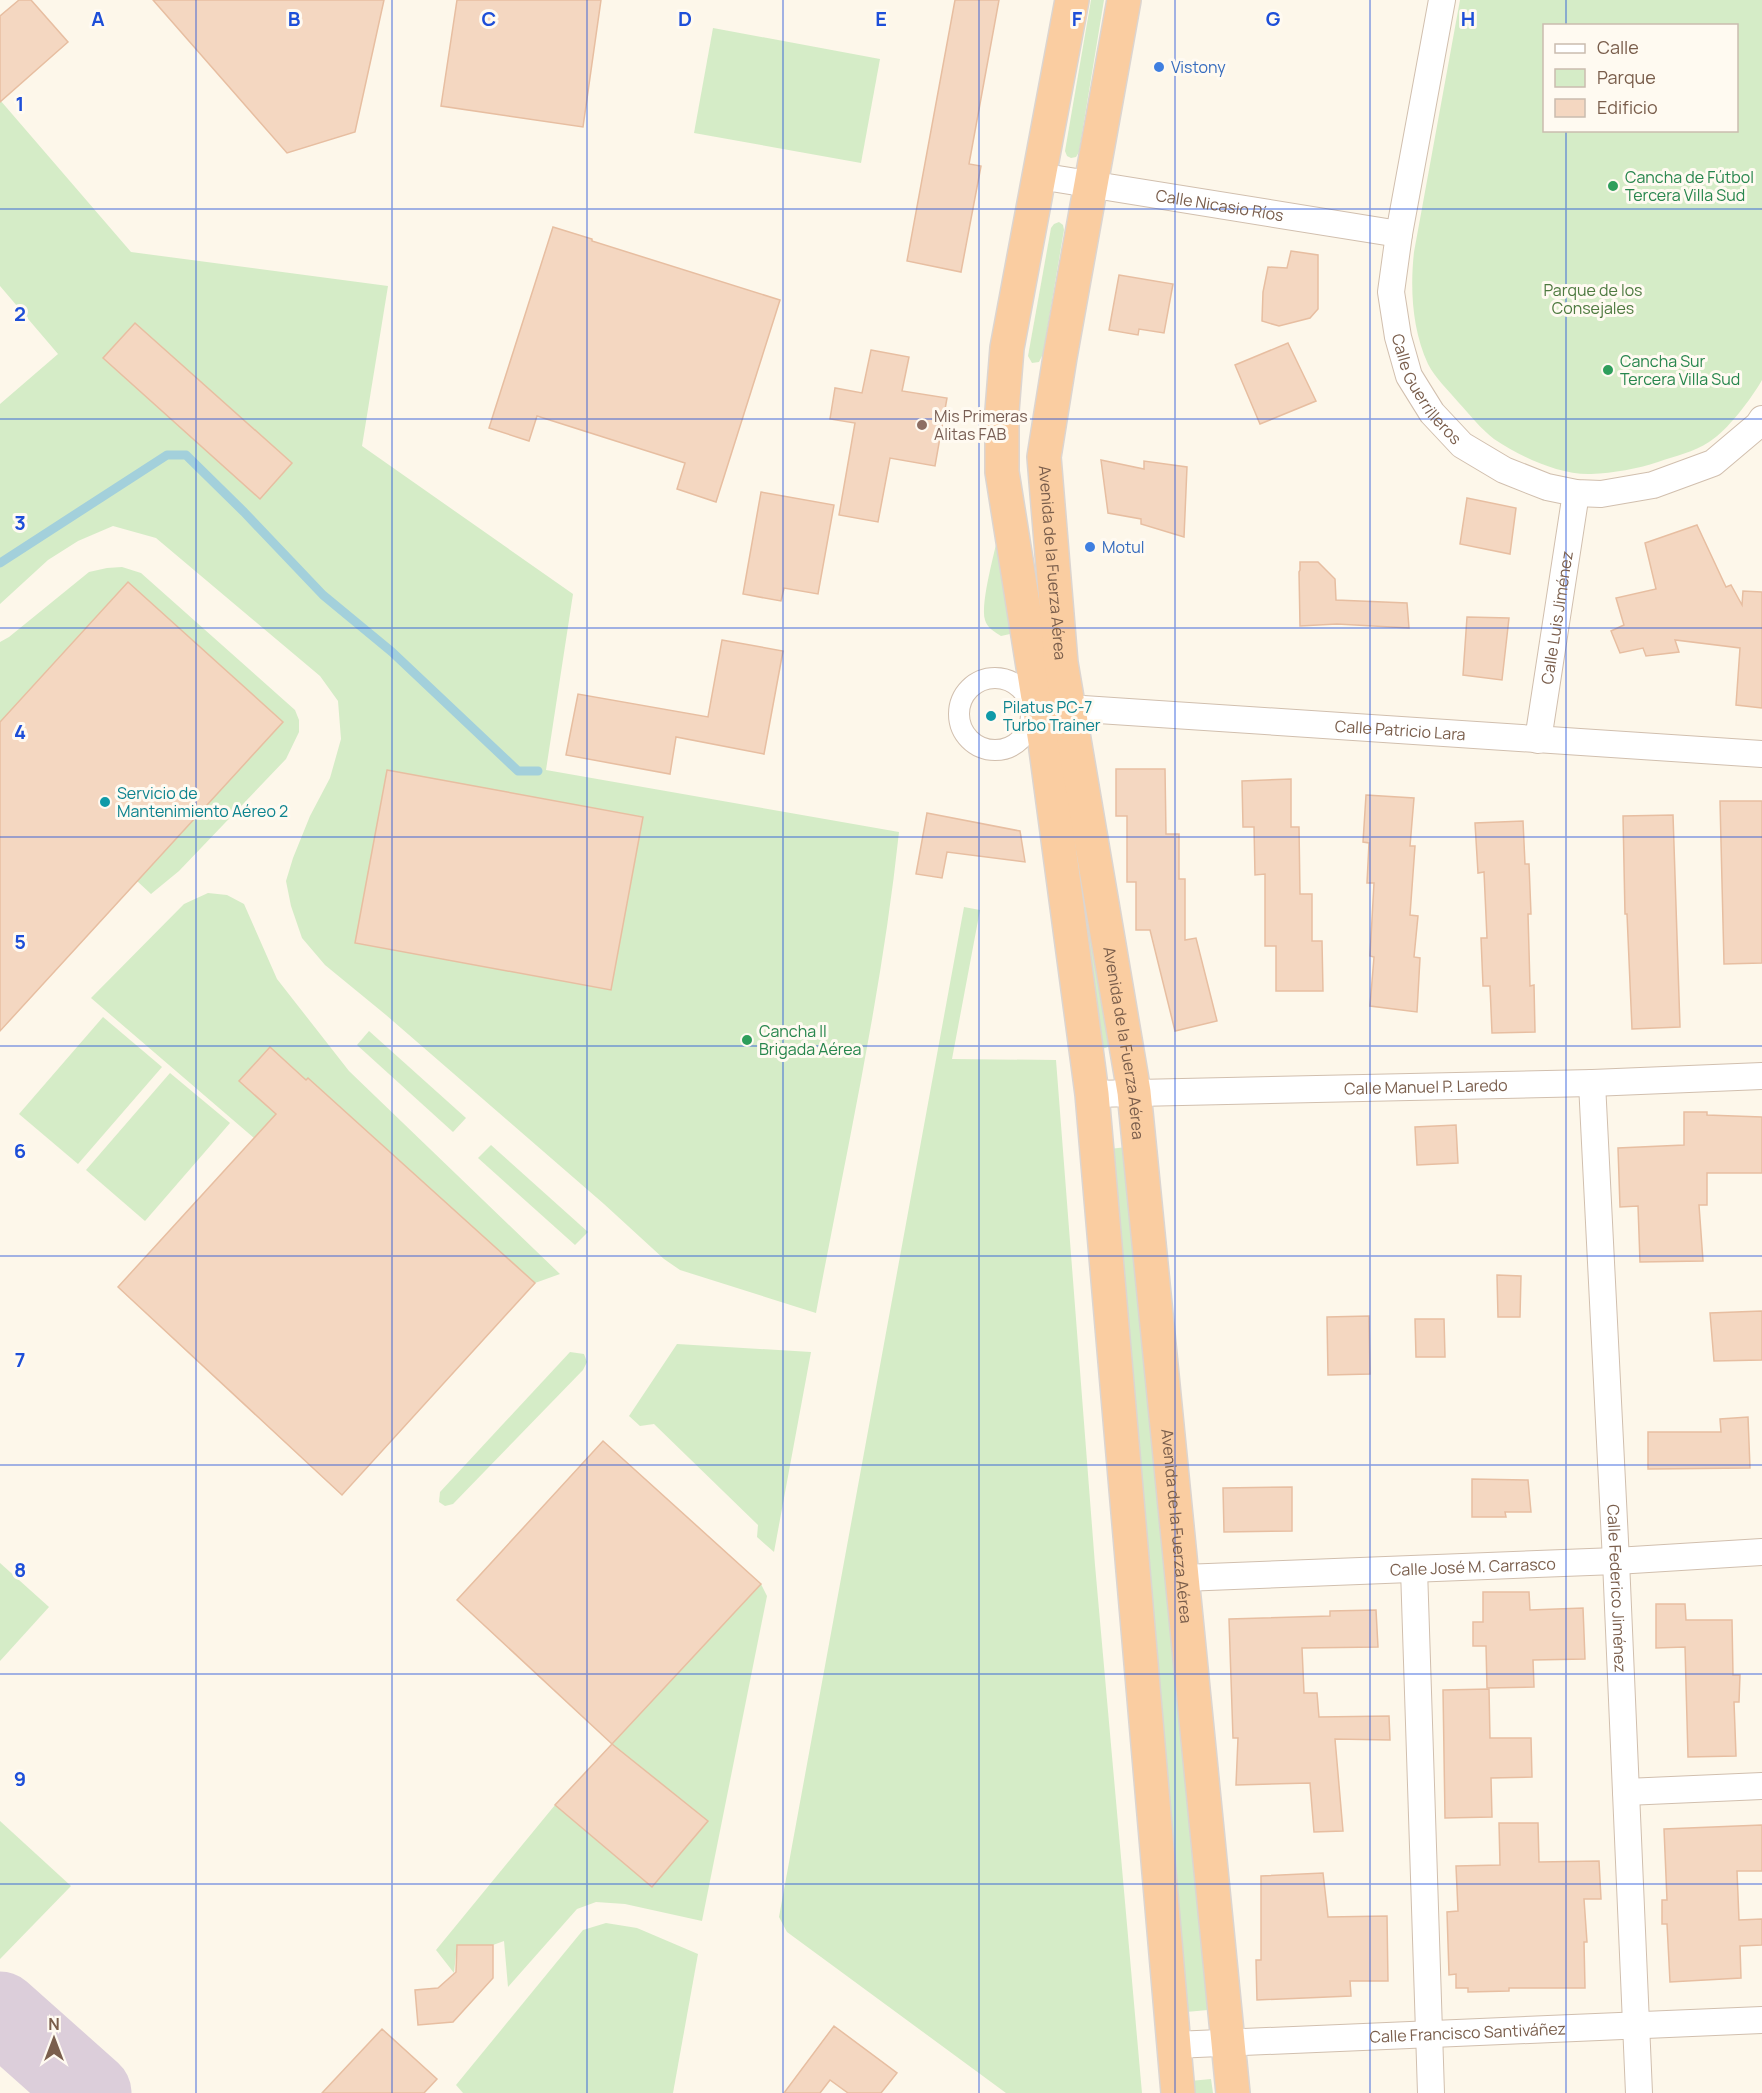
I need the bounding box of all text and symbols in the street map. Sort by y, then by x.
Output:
text: A [91,5,105,32]
text: B [288,5,301,32]
text: C [482,5,496,32]
text: D [678,5,692,32]
text: E [875,5,887,32]
text: F [1072,5,1083,32]
text: G [1266,5,1281,32]
text: H [1461,5,1475,32]
legend [1543,24,1738,132]
text: Calle [1597,35,1639,59]
place label: Vistony [1171,56,1226,78]
marker: Vistony [1152,60,1166,74]
text: Parque [1597,65,1656,89]
text: 1 [16,90,24,117]
text: Edificio [1597,95,1658,119]
place label: Cancha de Fútbol Tercera Villa Sud [1625,166,1754,206]
marker: Cancha de Fútbol Tercera Villa Sud [1606,179,1620,193]
street label: Calle Nicasio Ríos [1154,184,1285,226]
park label: Parque de los Consejales [1543,279,1643,319]
text: 2 [14,300,26,327]
street label: Calle Guerrilleros [1387,331,1467,449]
place label: Cancha Sur Tercera Villa Sud [1620,350,1740,390]
marker: Cancha Sur Tercera Villa Sud [1601,363,1615,377]
place label: Mis Primeras Alitas FAB [934,405,1028,445]
marker: Mis Primeras Alitas FAB [915,418,929,432]
street label: Avenida de la Fuerza Aérea [1034,465,1072,661]
text: 3 [14,509,26,536]
place label: Motul [1102,536,1145,558]
marker: Motul [1083,540,1097,554]
street label: Calle Luis Jiménez [1536,549,1578,686]
place label: Pilatus PC-7 Turbo Trainer [1003,696,1101,736]
marker: Pilatus PC-7 Turbo Trainer [984,709,998,723]
street label: Calle Patricio Lara [1334,715,1466,745]
text: 4 [14,718,26,745]
place label: Servicio de Mantenimiento Aéreo 2 [117,782,288,822]
marker: Servicio de Mantenimiento Aéreo 2 [98,795,112,809]
text: 5 [14,928,26,955]
street label: Avenida de la Fuerza Aérea [1098,945,1150,1141]
place label: Cancha II Brigada Aérea [759,1020,861,1060]
marker: Cancha II Brigada Aérea [740,1033,754,1047]
street label: Calle Manuel P. Laredo [1344,1074,1508,1099]
text: 6 [14,1137,26,1164]
text: 7 [15,1346,25,1373]
street label: Avenida de la Fuerza Aérea [1156,1428,1197,1624]
street label: Calle Federico Jiménez [1602,1504,1632,1673]
street label: Calle José M. Carrasco [1389,1552,1556,1581]
text: 8 [14,1556,26,1583]
text: 9 [14,1765,26,1792]
north arrow [24,2009,84,2069]
text: N [48,2013,60,2035]
street label: Calle Francisco Santiváñez [1369,2017,1566,2048]

